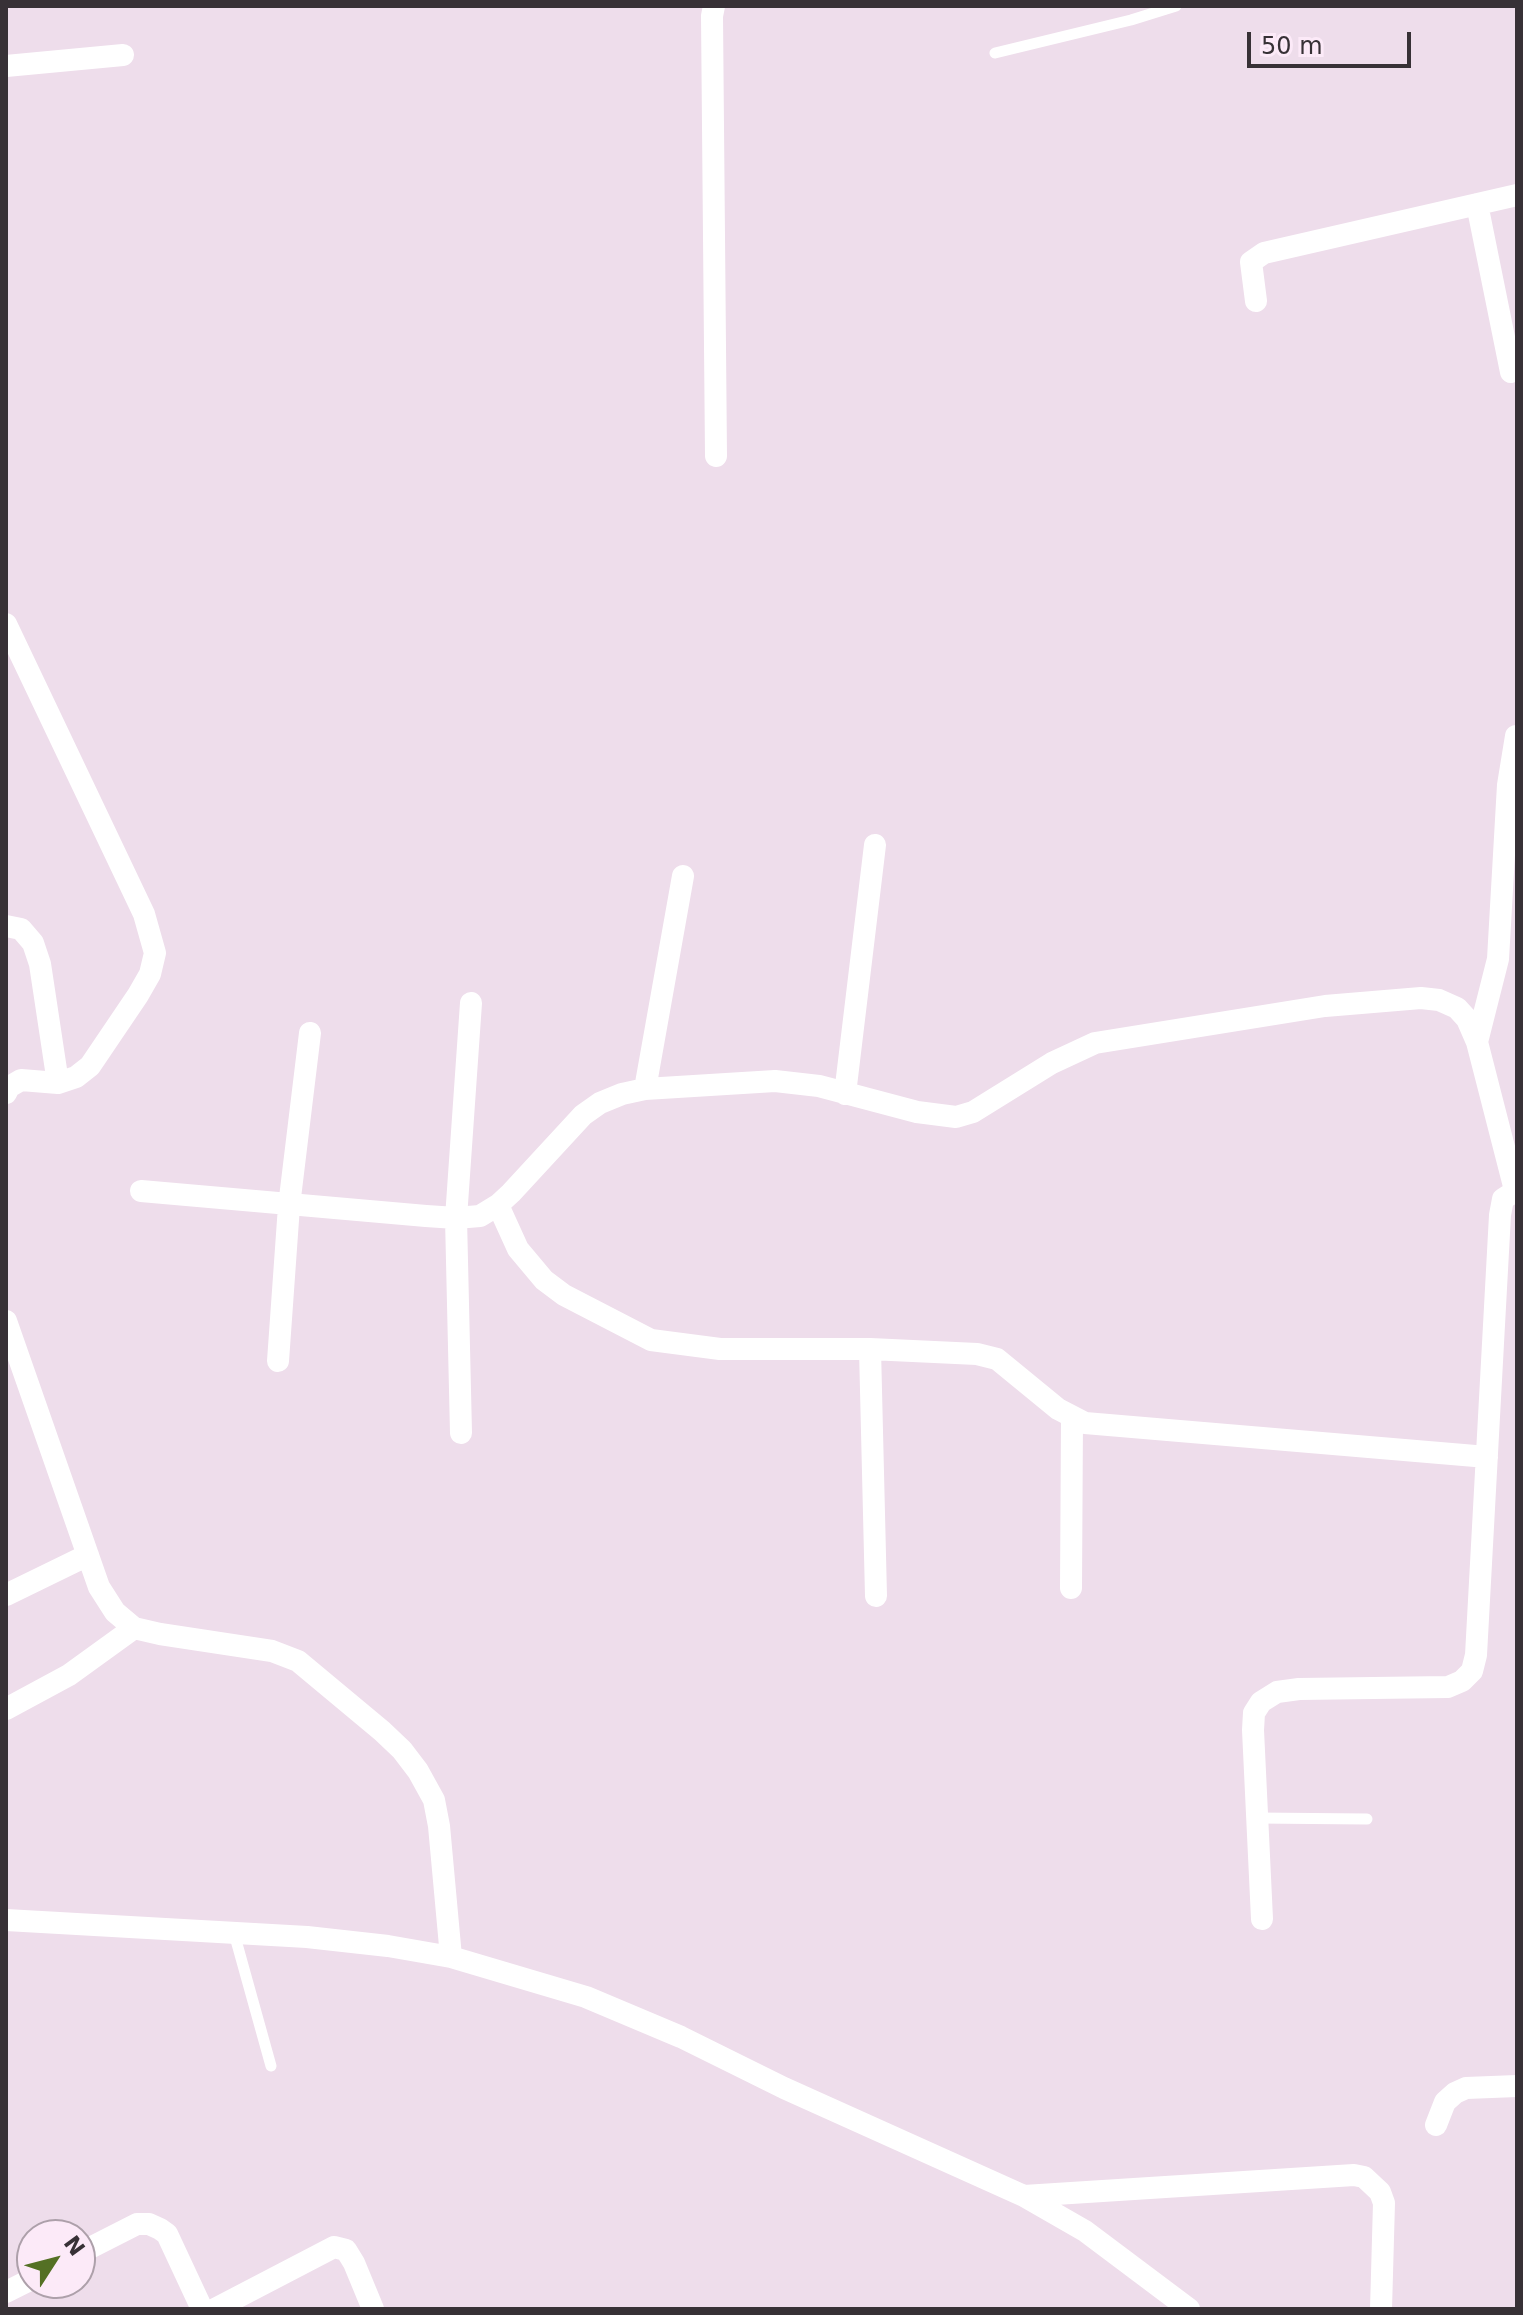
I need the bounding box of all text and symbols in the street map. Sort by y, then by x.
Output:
scale bar [1251,16,1415,66]
text: 50 m [1261,32,1323,60]
north arrow [16,2219,96,2299]
text: N [59,2231,90,2261]

